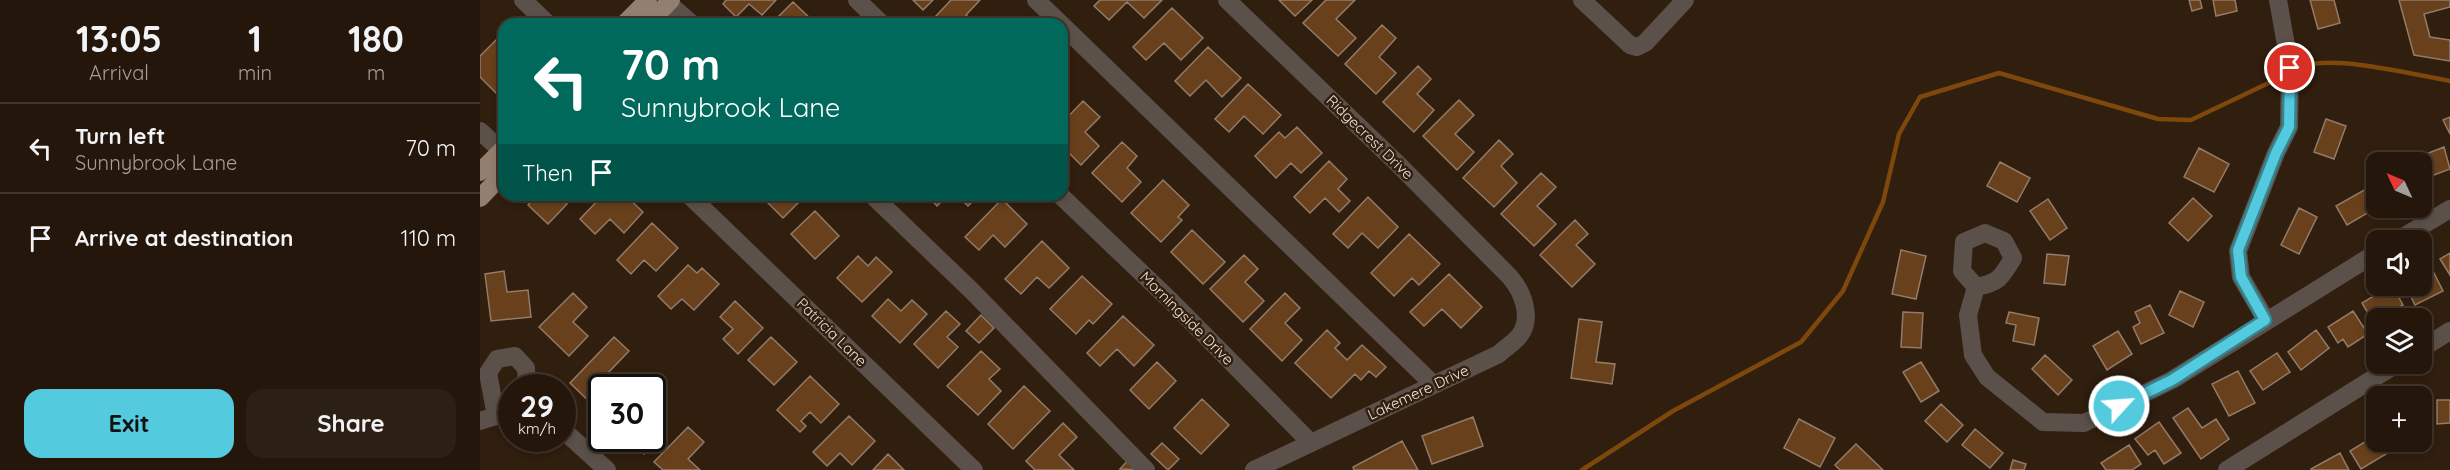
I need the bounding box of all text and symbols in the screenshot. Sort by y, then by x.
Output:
text: 13:05 [76,16,162,61]
text: 1 [248,16,262,61]
text: 180 [348,16,404,61]
text: 70 m [621,38,720,91]
icon: left [522,42,600,120]
pin [2264,42,2315,93]
icon: arrive [2273,51,2306,84]
text: Arrival [89,60,149,85]
text: min [238,60,272,85]
text: m [367,60,385,85]
text: Sunnybrook Lane [621,90,840,124]
street label: Ridgecrest Drive [1322,91,1418,183]
text: Turn left [75,122,165,150]
icon: left [24,132,57,165]
text: 70 m [406,134,456,162]
text: Sunnybrook Lane [75,150,237,175]
north arrow [2366,152,2432,218]
map controls [2366,152,2432,452]
icon: arrive [585,156,618,189]
text: Then [522,159,573,187]
icon: arrive [24,222,57,255]
text: Arrive at destination [75,224,293,252]
text: 110 m [401,224,456,252]
button: sound [2366,230,2432,296]
street label: Morningside Drive [1136,267,1238,369]
street label: Patricia Lane [793,294,871,370]
button: layers [2366,308,2432,374]
street label: Lakemere Drive [1364,360,1472,424]
speed limit sign: 30 [588,374,666,452]
position arrow [2087,374,2151,438]
button: + [2366,386,2432,452]
text: 29 [520,387,554,425]
button: Exit [24,389,234,458]
button: Share [246,389,456,458]
text: km/h [518,419,556,438]

